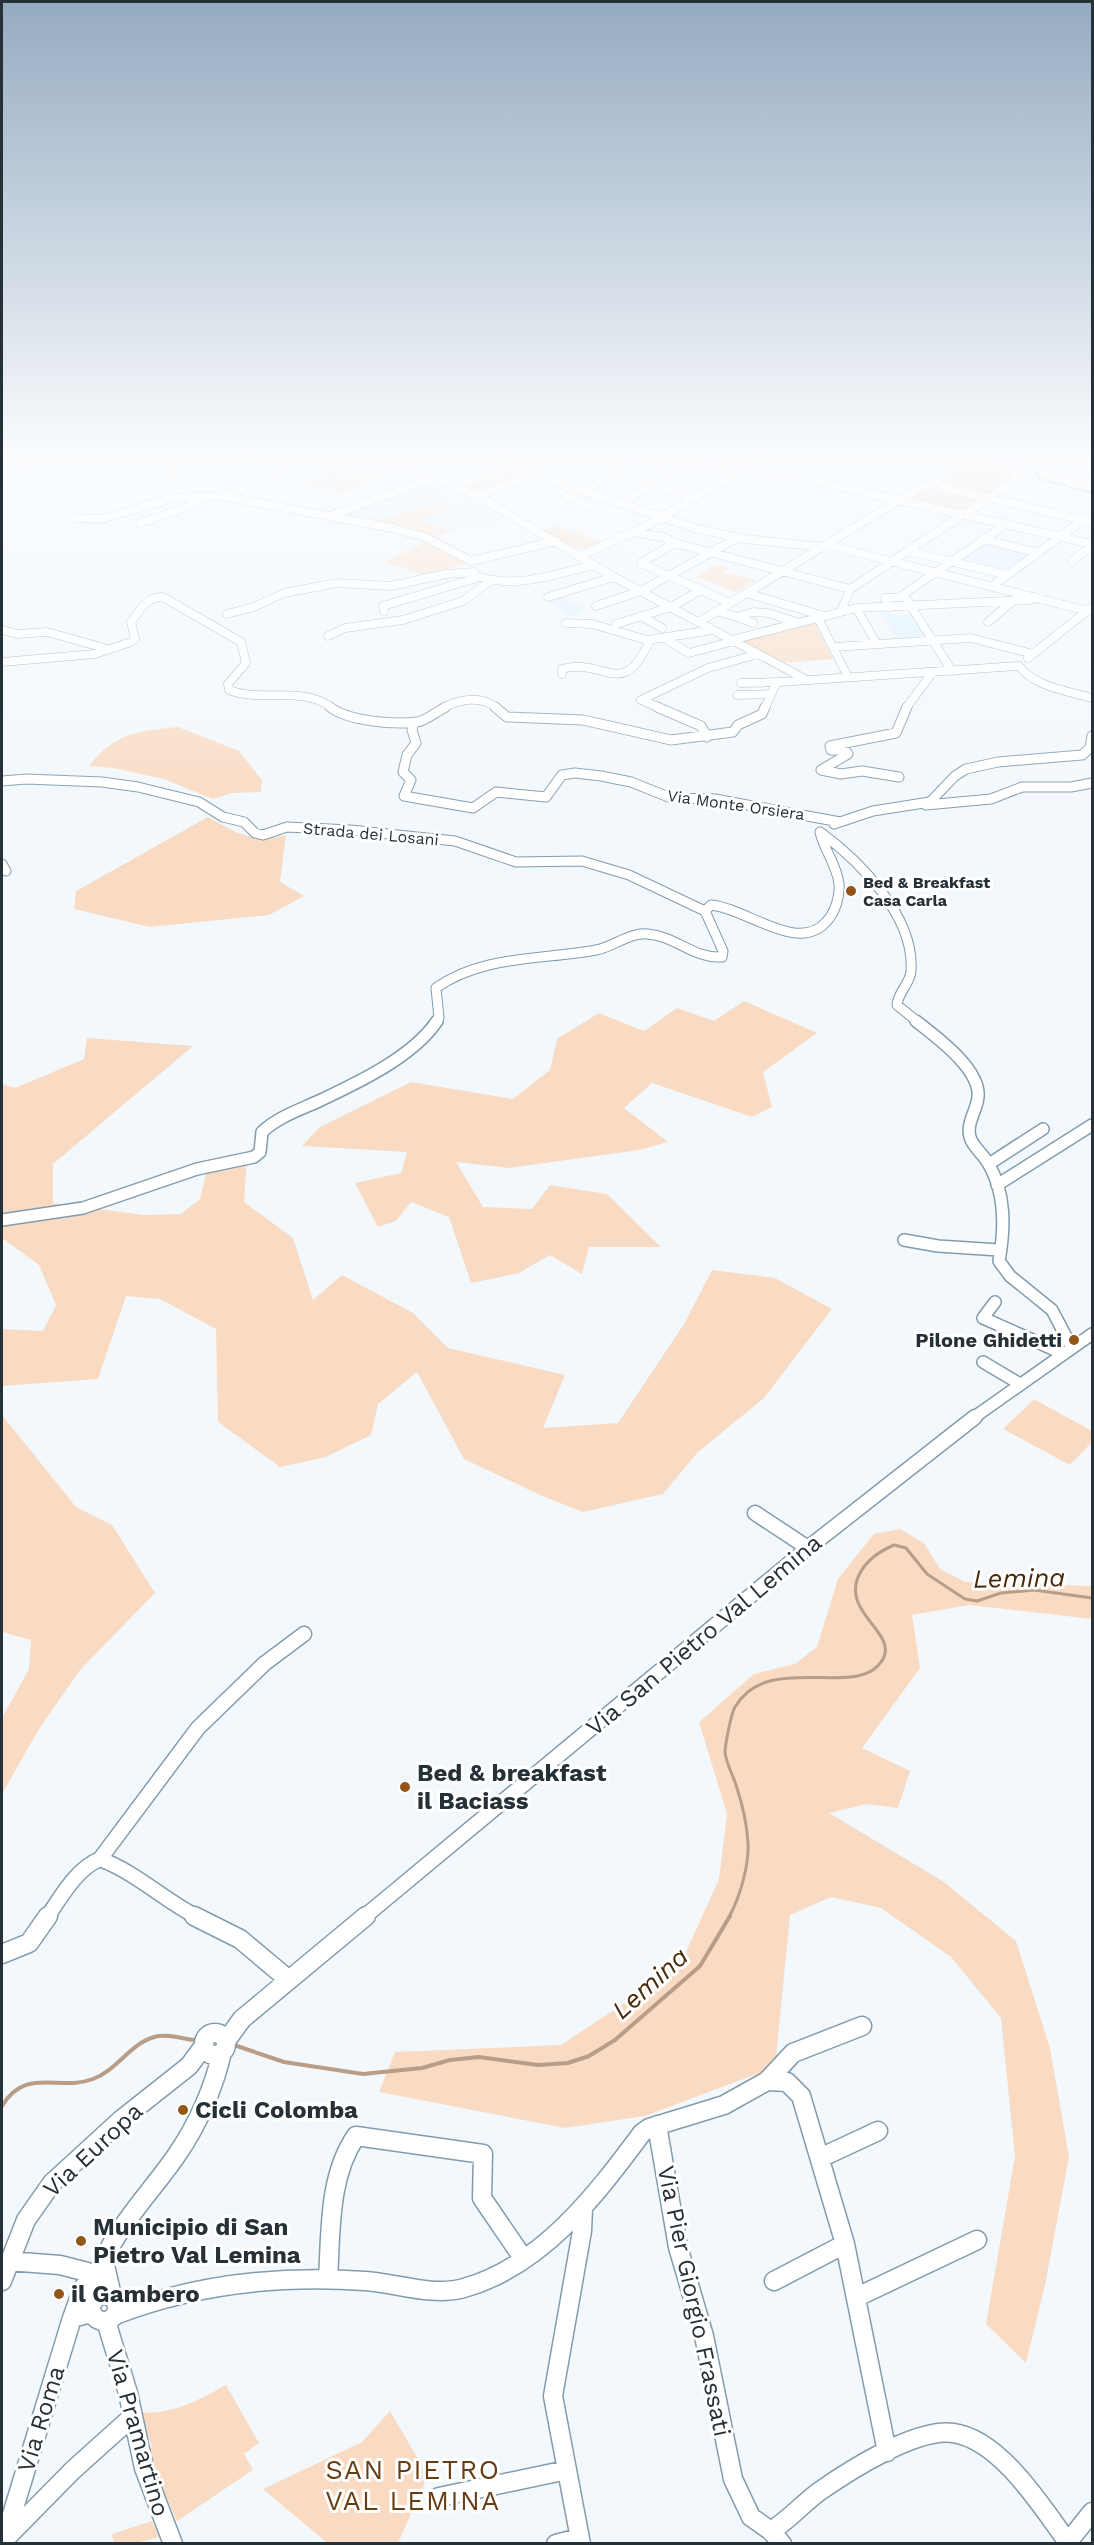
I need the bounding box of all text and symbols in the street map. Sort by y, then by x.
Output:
street label: Via Monte Orsiera [666,786,806,824]
street label: Strada dei Losani [302,819,440,849]
place label: Bed & Breakfast Casa Carla [863,873,990,910]
marker: Bed & Breakfast Casa Carla [844,884,858,898]
place label: Pilone Ghidetti [915,1328,1062,1352]
marker: Pilone Ghidetti [1067,1333,1081,1347]
street label: Via San Pietro Val Lemina [581,1528,827,1742]
water label: Lemina [973,1562,1065,1594]
place label: Bed & breakfast il Baciass [417,1759,607,1815]
marker: Bed & breakfast il Baciass [398,1780,412,1794]
water label: Lemina [606,1941,694,2025]
place label: Cicli Colomba [195,2096,358,2124]
street label: Via Europa [38,2097,148,2203]
marker: Cicli Colomba [176,2103,190,2117]
street label: Via Pier Giorgio Frassati [652,2163,736,2439]
place label: Municipio di San Pietro Val Lemina [93,2213,301,2269]
marker: Municipio di San Pietro Val Lemina [74,2234,88,2248]
place label: il Gambero [71,2280,200,2308]
marker: il Gambero [52,2287,66,2301]
street label: Via Pramartino [101,2346,175,2520]
street label: Via Roma [12,2363,70,2475]
district label: SAN PIETRO VAL LEMINA [325,2454,501,2517]

